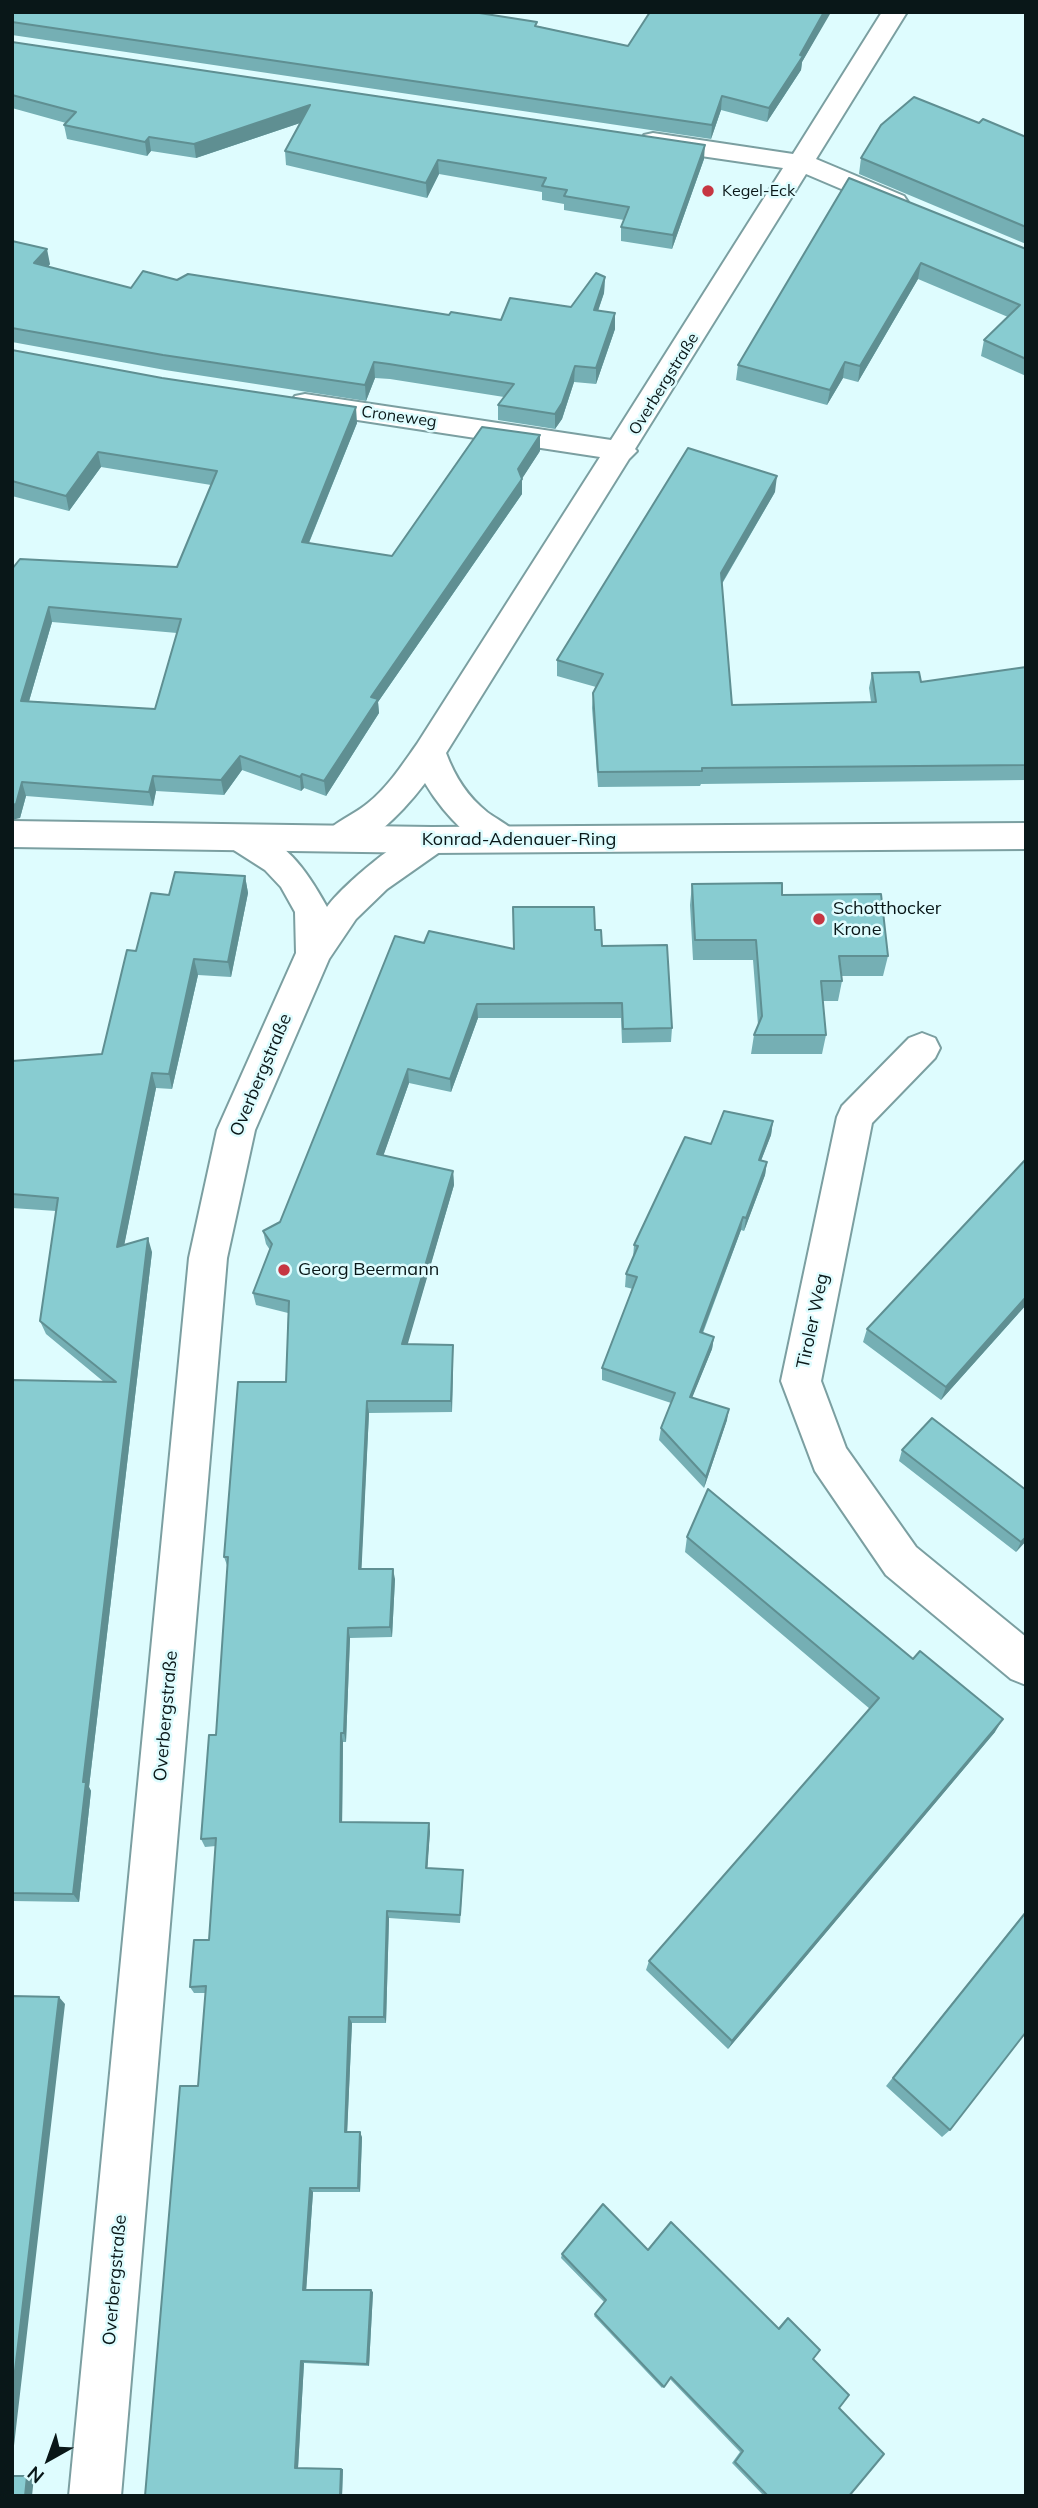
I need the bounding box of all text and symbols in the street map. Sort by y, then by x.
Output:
place label: Kegel-Eck [722,181,795,201]
marker: Kegel-Eck [700,183,716,199]
street label: Overbergstraße [625,330,703,438]
street label: Croneweg [360,402,438,432]
street label: Konrad-Adenauer-Ring [422,829,616,851]
place label: Schotthocker Krone [833,898,941,940]
marker: Schotthocker Krone [811,911,827,927]
street label: Overbergstraße [225,1010,297,1140]
place label: Georg Beermann [298,1259,439,1281]
marker: Georg Beermann [276,1262,292,1278]
street label: Tiroler Weg [792,1271,834,1371]
street label: Overbergstraße [150,1650,182,1782]
street label: Overbergstraße [99,2214,131,2346]
north arrow [14,2424,84,2494]
text: N [22,2461,49,2489]

